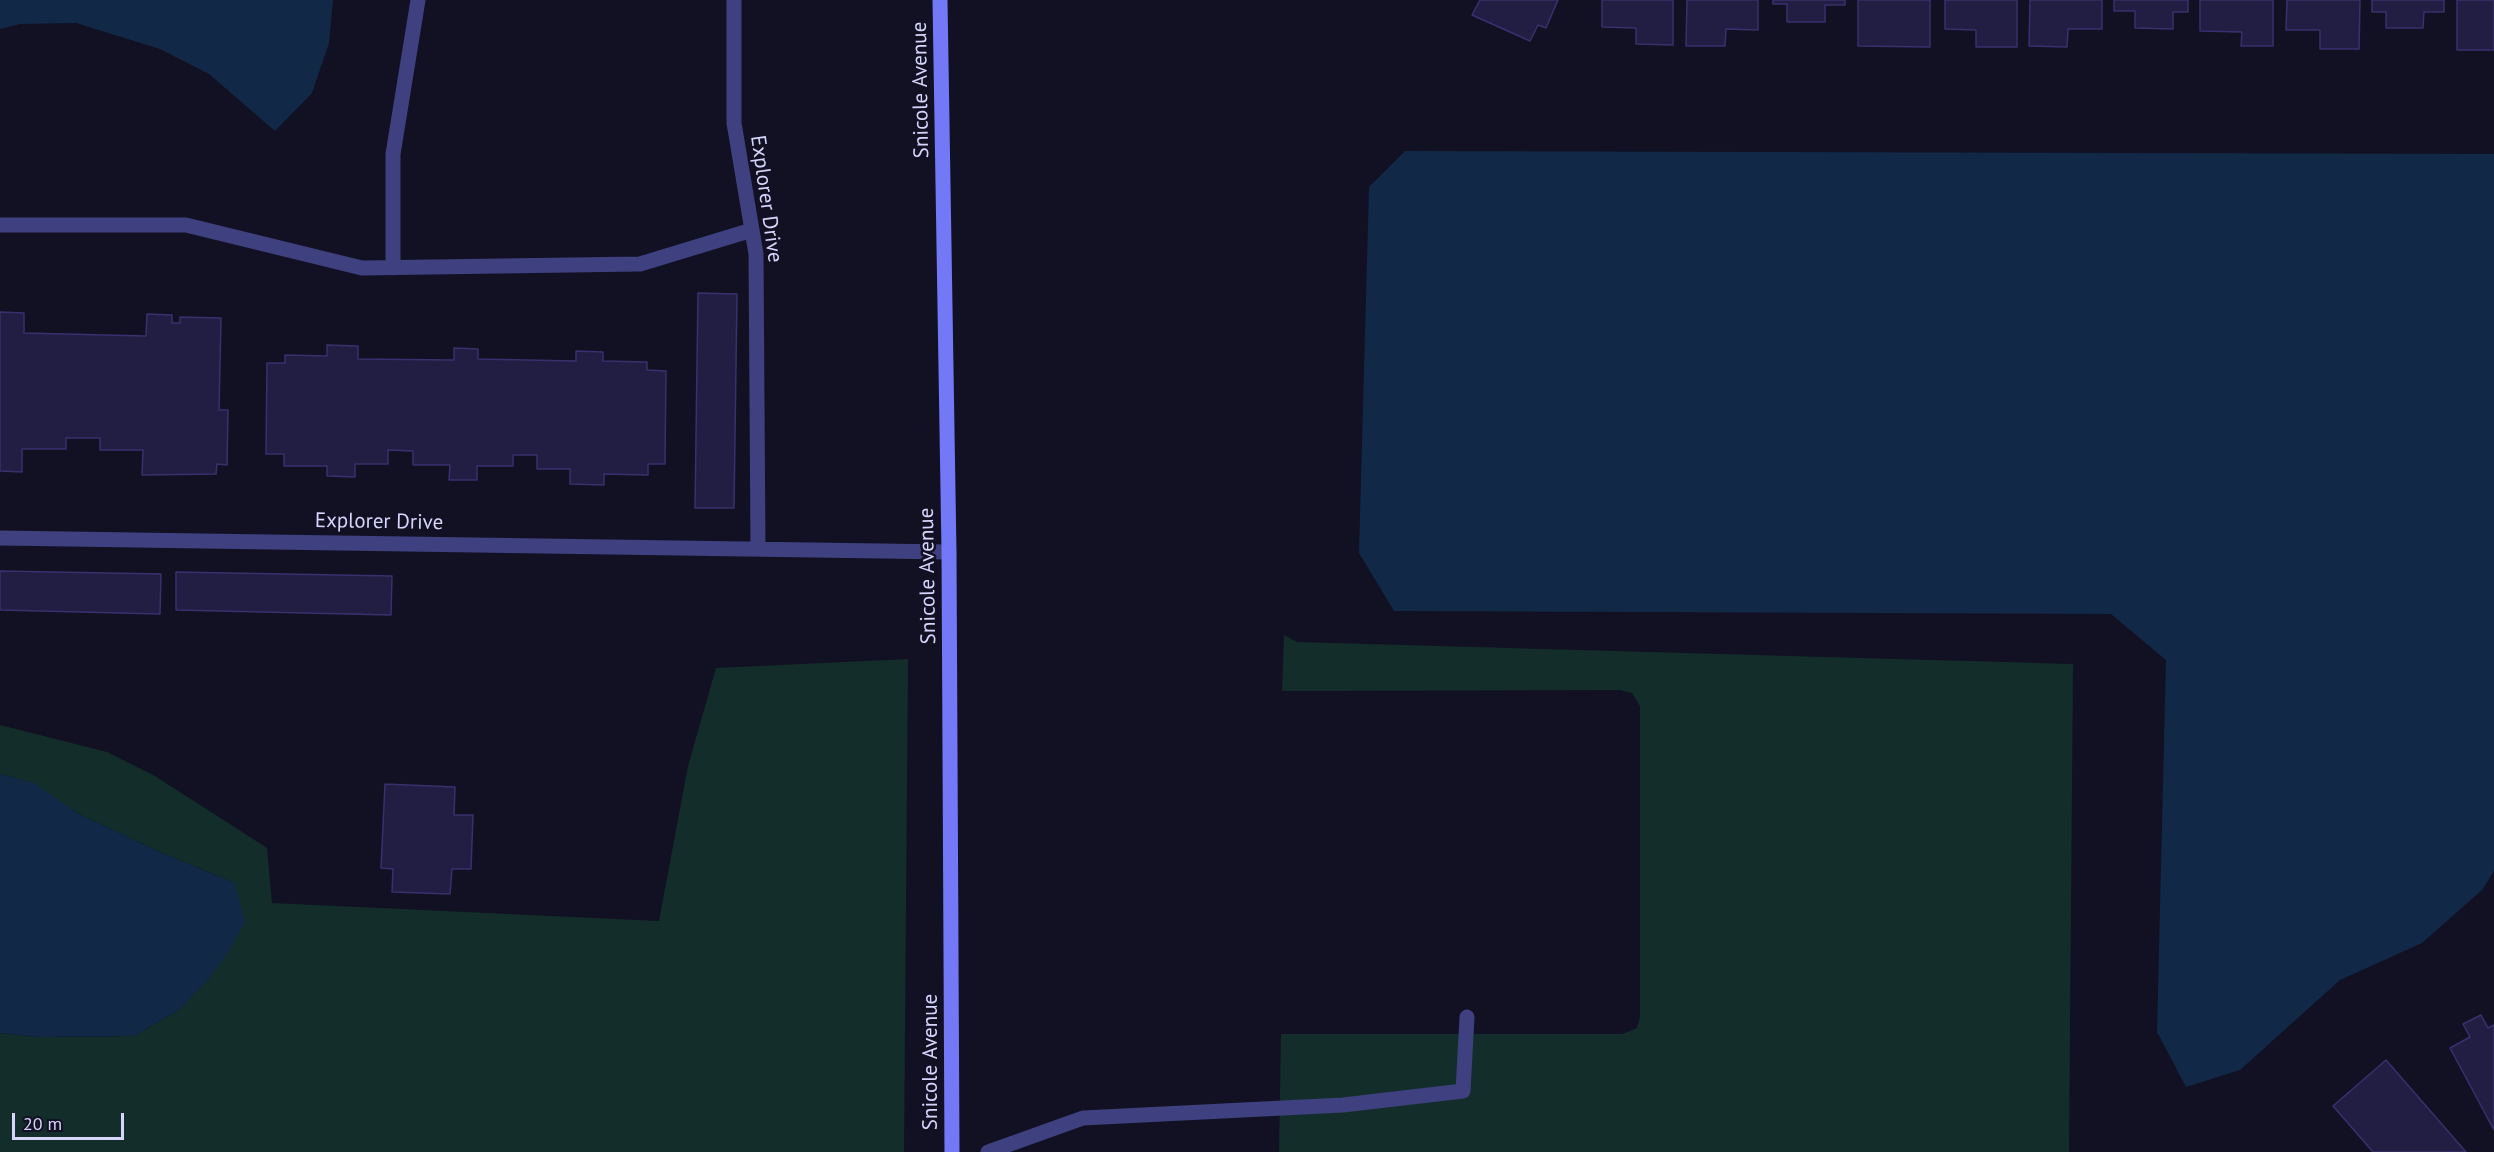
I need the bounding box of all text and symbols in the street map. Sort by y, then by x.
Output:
street label: Snicole Avenue [907,22,935,158]
street label: Explorer Drive [745,134,787,264]
street label: Explorer Drive [315,508,443,536]
street label: Snicole Avenue [914,508,942,644]
street label: Snicole Avenue [918,994,944,1130]
scale bar [15,1101,128,1139]
text: 20 m [23,1112,62,1135]

